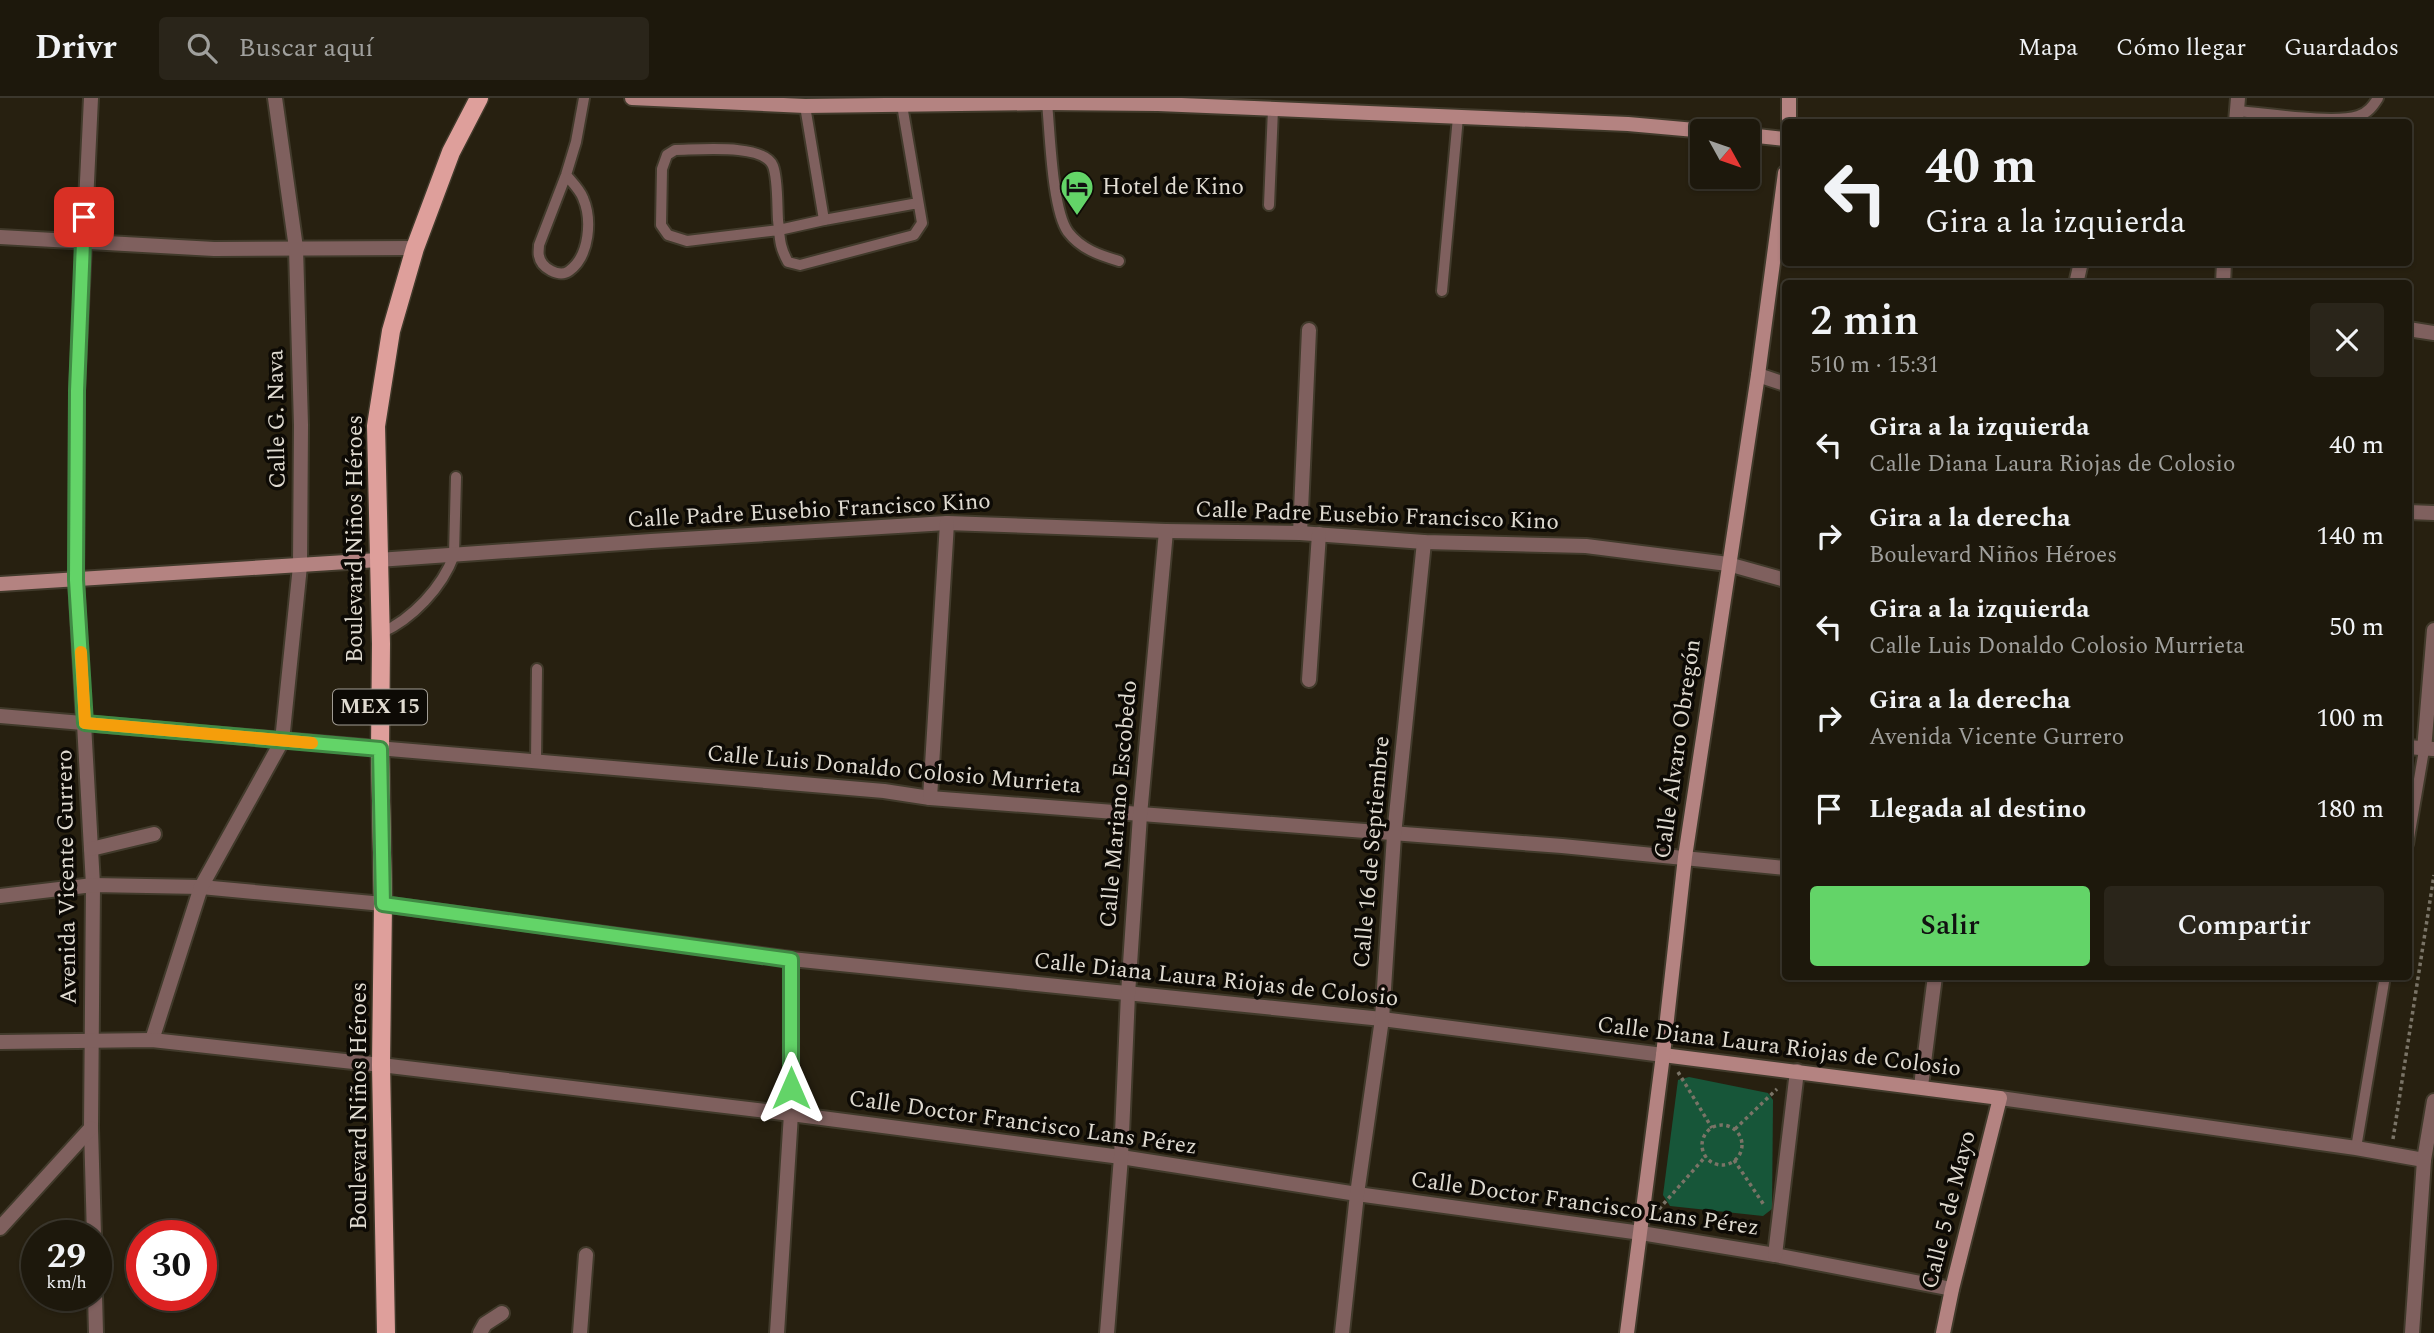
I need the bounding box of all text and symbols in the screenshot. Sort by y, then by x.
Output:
search box [159,17,649,80]
text: Drivr [35,23,117,73]
text: Buscar aquí [239,28,373,68]
icon: search [183,29,221,67]
text: Mapa [2018,30,2078,66]
text: Cómo llegar [2116,30,2246,66]
text: Guardados [2284,30,2399,66]
north arrow [1690,119,1760,189]
map controls [1690,119,1760,189]
text: 40 m [1925,130,2036,205]
icon: left [1810,147,1901,238]
hotel icon: Hotel de Kino [1058,168,1096,217]
place label: Hotel de Kino [1102,170,1244,205]
pin [54,187,114,247]
icon: arrive [65,198,103,236]
text: Gira a la izquierda [1925,198,2186,247]
text: 2 min [1810,290,1919,353]
button: close [2310,303,2384,377]
text: 510 m · 15:31 [1810,348,1939,383]
street label: Calle G. Nava [258,349,296,489]
text: Gira a la izquierda [1869,407,2090,447]
street label: Boulevard Niños Héroes [338,415,373,663]
text: 40 m [2329,425,2384,465]
icon: left [1810,426,1848,464]
text: Calle Diana Laura Riojas de Colosio [1869,447,2235,482]
street label: Calle Padre Eusebio Francisco Kino [626,484,992,538]
street label: Calle Padre Eusebio Francisco Kino [1195,492,1559,540]
text: Gira a la derecha [1869,498,2071,538]
text: 140 m [2316,516,2384,556]
icon: right [1810,517,1848,555]
text: Boulevard Niños Héroes [1869,538,2117,573]
text: Gira a la izquierda [1869,589,2090,629]
text: 50 m [2329,607,2384,647]
icon: left [1810,608,1848,646]
text: Calle Luis Donaldo Colosio Murrieta [1869,629,2245,664]
street label: Calle Álvaro Obregón [1645,637,1711,861]
street label: Calle Mariano Escobedo [1091,679,1147,929]
text: Gira a la derecha [1869,680,2071,720]
road number: MEX 15 [333,690,427,724]
text: 100 m [2316,698,2384,738]
icon: right [1810,699,1848,737]
text: Avenida Vicente Gurrero [1869,720,2124,755]
street label: Calle 16 de Septiembre [1344,735,1400,969]
street label: Calle Luis Donaldo Colosio Murrieta [705,736,1083,804]
street label: Avenida Vicente Gurrero [47,749,87,1005]
text: Llegada al destino [1869,789,2086,829]
text: 180 m [2316,789,2384,829]
icon: arrive [1810,790,1848,828]
button: Salir [1810,886,2090,966]
button: Compartir [2104,886,2384,966]
street label: Calle Diana Laura Riojas de Colosio [1032,943,1400,1017]
street label: Boulevard Niños Héroes [342,982,377,1230]
street label: Calle Diana Laura Riojas de Colosio [1595,1007,1963,1087]
position arrow [754,1051,828,1125]
street label: Calle Doctor Francisco Lans Pérez [847,1081,1199,1165]
street label: Calle 5 de Mayo [1912,1127,1986,1293]
street label: Calle Doctor Francisco Lans Pérez [1409,1162,1761,1246]
speed limit sign: 30 [126,1220,217,1311]
text: 29 [47,1230,86,1283]
text: km/h [46,1269,87,1296]

